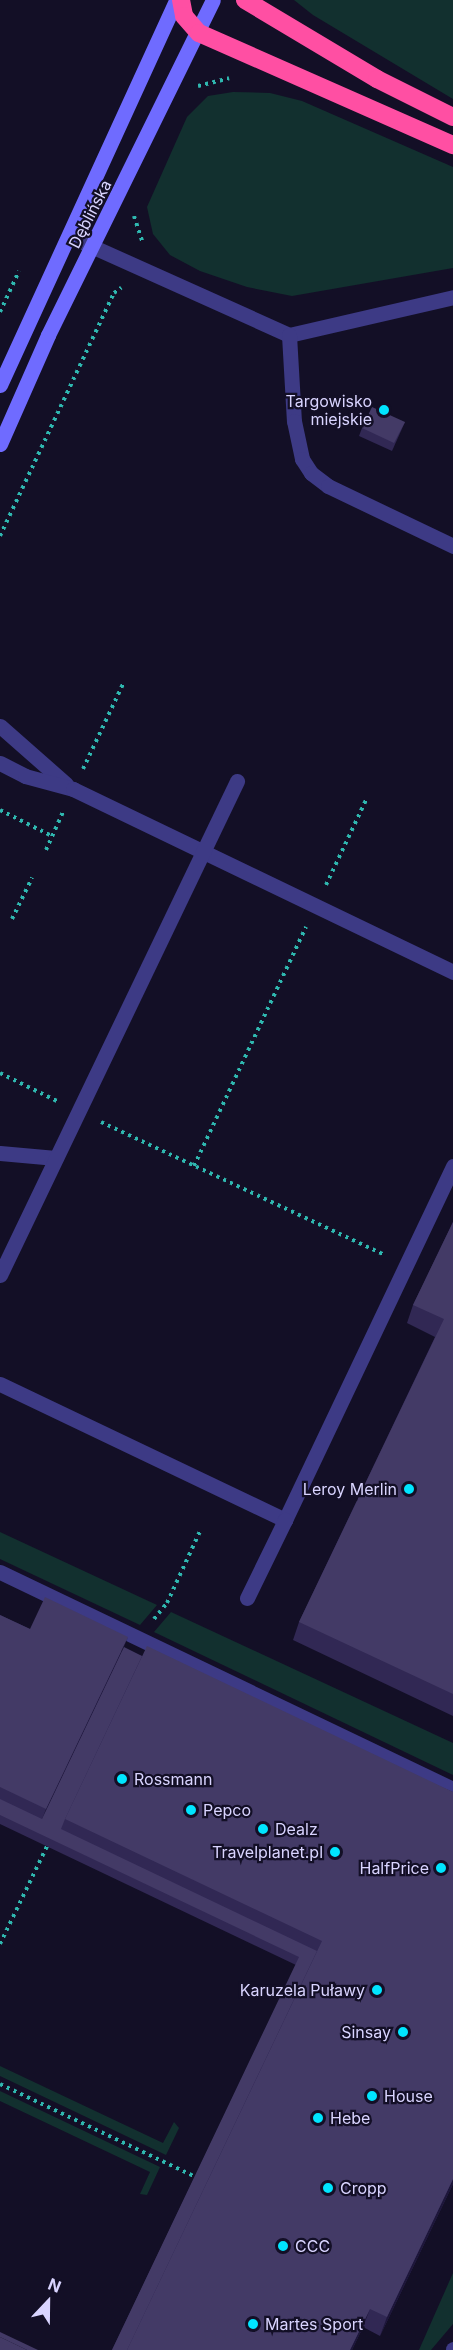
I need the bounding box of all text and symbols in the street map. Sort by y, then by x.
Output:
street label: Dęblińska [65,177,115,251]
place label: Targowisko miejskie [286,391,372,429]
marker: Targowisko miejskie [377,403,391,417]
place label: Leroy Merlin [303,1479,397,1499]
marker: Leroy Merlin [402,1482,416,1496]
place label: Rossmann [134,1769,212,1789]
marker: Rossmann [115,1772,129,1786]
place label: Pepco [203,1800,251,1820]
marker: Pepco [184,1803,198,1817]
place label: Dealz [275,1819,318,1839]
marker: Dealz [256,1822,270,1836]
place label: Travelplanet.pl [212,1842,323,1862]
marker: Travelplanet.pl [328,1845,342,1859]
place label: HalfPrice [359,1858,429,1878]
marker: HalfPrice [434,1861,448,1875]
place label: Karuzela Puławy [240,1980,365,2000]
marker: Karuzela Puławy [370,1983,384,1997]
place label: Sinsay [341,2022,391,2042]
marker: Sinsay [396,2025,410,2039]
place label: House [384,2086,433,2106]
marker: House [365,2089,379,2103]
place label: Hebe [330,2108,370,2128]
marker: Hebe [311,2111,325,2125]
place label: Cropp [340,2178,387,2198]
marker: Cropp [321,2181,335,2195]
place label: CCC [295,2236,330,2256]
marker: CCC [276,2239,290,2253]
north arrow [18,2272,78,2332]
text: N [45,2274,64,2297]
place label: Martes Sport [265,2314,363,2334]
marker: Martes Sport [246,2317,260,2331]

